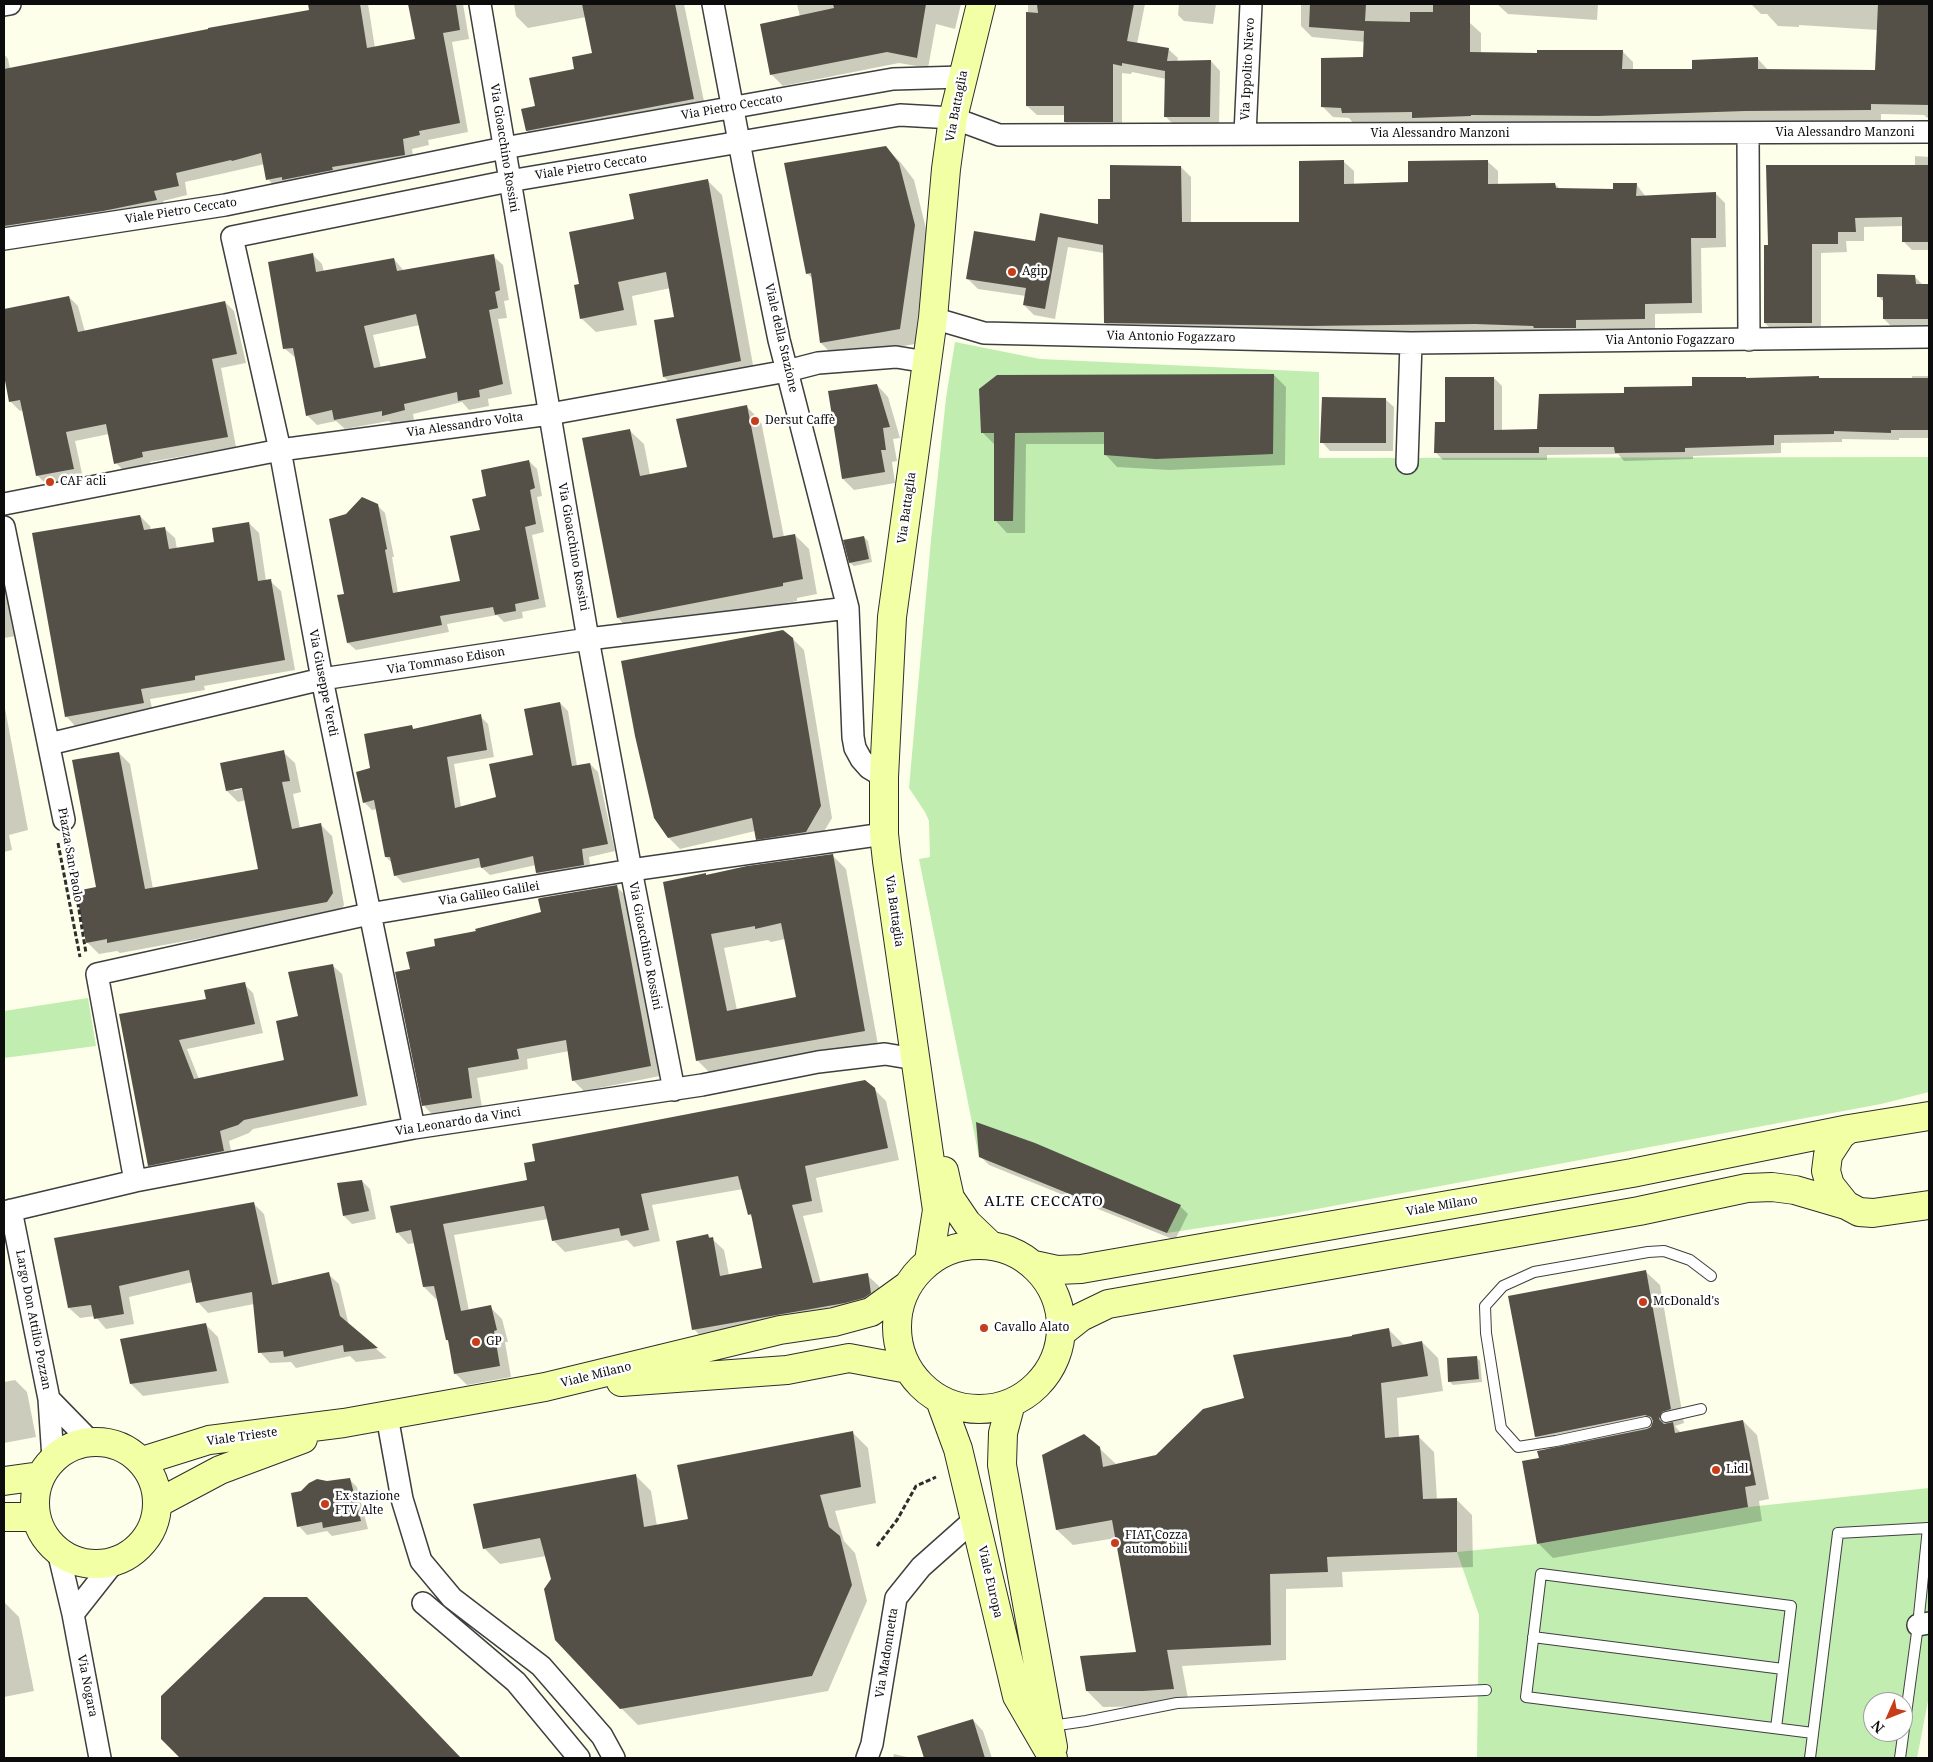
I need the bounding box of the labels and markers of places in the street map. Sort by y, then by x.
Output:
place label: Agip [1022,265,1048,279]
marker: Agip [1006,266,1018,278]
place label: Dersut Caffè [765,414,835,428]
marker: Dersut Caffè [749,415,761,427]
place label: CAF acli [60,475,106,489]
marker: CAF acli [44,476,56,488]
place label: McDonald's [1653,1295,1719,1309]
marker: McDonald's [1637,1296,1649,1308]
place label: Cavallo Alato [994,1321,1069,1335]
marker: Cavallo Alato [978,1322,990,1334]
place label: GP [486,1335,502,1349]
marker: GP [470,1336,482,1348]
place label: Lidl [1726,1463,1748,1477]
marker: Lidl [1710,1464,1722,1476]
place label: Ex stazione FTV Alte [335,1490,400,1518]
marker: Ex stazione FTV Alte [319,1498,331,1510]
place label: FIAT Cozza automobili [1125,1529,1188,1557]
marker: FIAT Cozza automobili [1109,1537,1121,1549]

